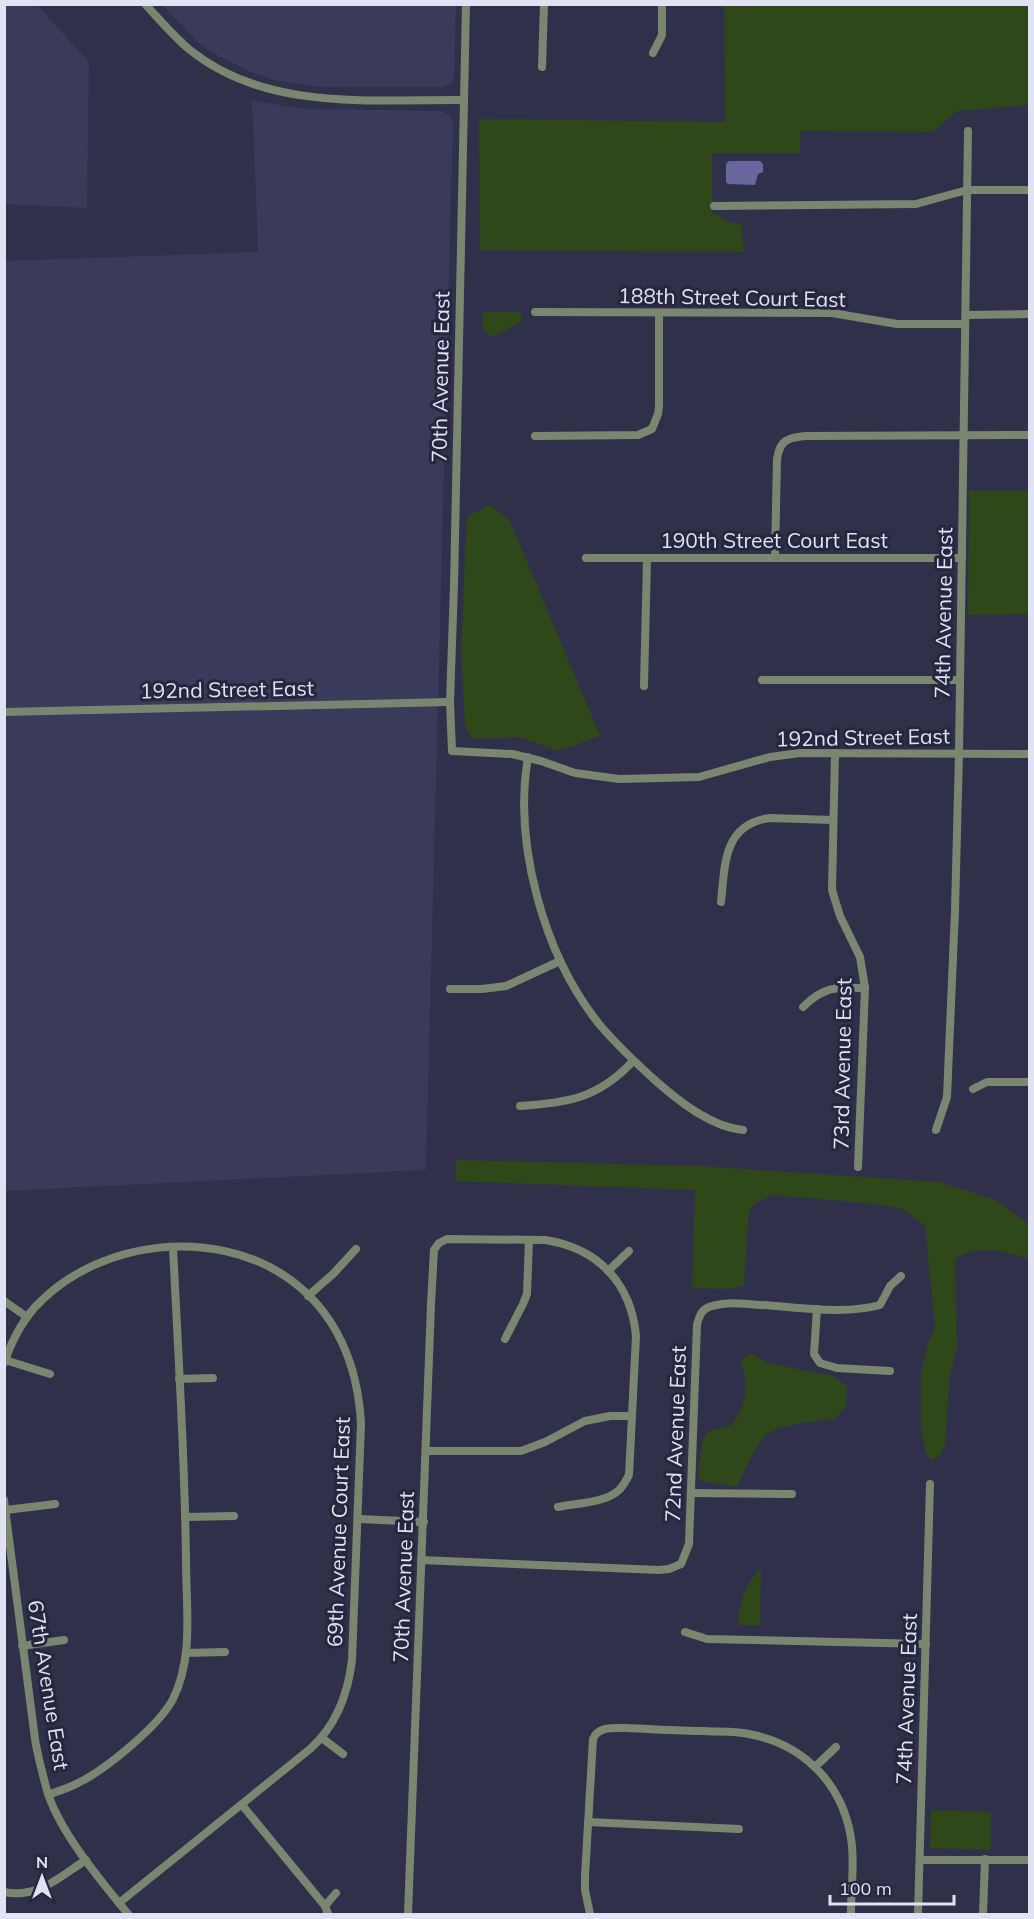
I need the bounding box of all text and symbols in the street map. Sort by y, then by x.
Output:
street label: 188th Street Court East [618,282,846,312]
street label: 70th Avenue East [426,291,454,463]
street label: 190th Street Court East [660,527,888,553]
street label: 74th Avenue East [929,527,957,699]
street label: 192nd Street East [140,674,314,704]
street label: 192nd Street East [776,722,950,752]
street label: 73rd Avenue East [828,978,856,1150]
street label: 72nd Avenue East [659,1345,691,1523]
street label: 69th Avenue Court East [321,1417,355,1647]
street label: 70th Avenue East [387,1491,419,1663]
street label: 67th Avenue East [23,1598,75,1772]
street label: 74th Avenue East [890,1613,922,1785]
north arrow [12,1847,72,1907]
text: N [36,1852,48,1872]
scale bar [830,1868,954,1906]
text: 100 m [839,1877,892,1900]

